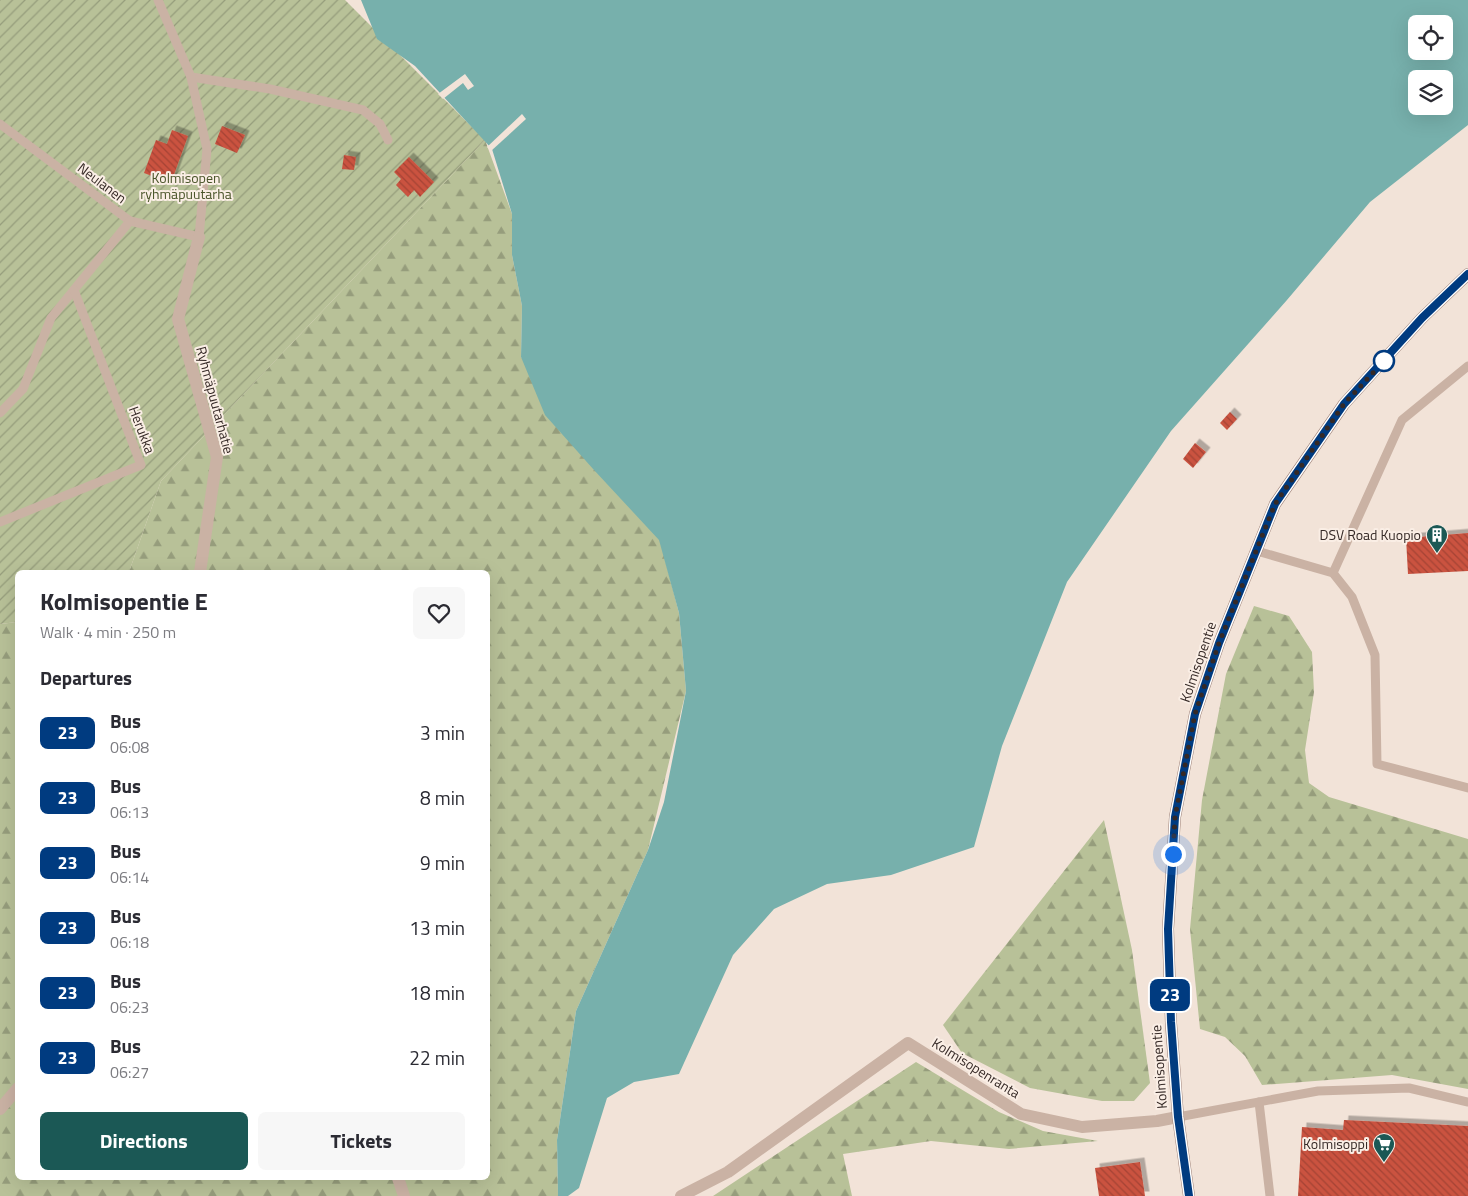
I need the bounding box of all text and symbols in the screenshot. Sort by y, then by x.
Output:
map controls [1408,15,1453,115]
button: locate [1408,15,1453,60]
button: layers [1408,70,1453,115]
street label: Neulanen [74,157,131,208]
park label: Kolmisopen ryhmäpuutarha [140,167,232,204]
street label: Ryhmäpuutarhatie [191,344,240,456]
unlabelled marker [1373,350,1395,372]
street label: Herukka [124,403,161,457]
building icon: DSV Road Kuopio [1425,523,1449,554]
place label: DSV Road Kuopio [1319,524,1421,545]
text: Kolmisopentie E [40,583,208,619]
button: heart [413,587,465,639]
street label: Kolmisopentie [1174,619,1221,705]
text: Walk · 4 min · 250 m [40,620,176,644]
text: Departures [40,663,132,692]
text: Bus [110,706,141,735]
text: 3 min [420,718,465,747]
text: 23 [57,719,78,746]
text: 06:08 [110,735,149,759]
text: Bus [110,771,141,800]
text: 8 min [420,783,465,812]
text: 23 [57,784,78,811]
text: 06:13 [110,800,149,824]
text: Bus [110,836,141,865]
your location [1161,842,1186,867]
text: 9 min [420,848,465,877]
text: 23 [57,849,78,876]
text: 06:14 [110,865,149,889]
text: Bus [110,901,141,930]
text: 13 min [409,913,465,942]
text: 23 [57,914,78,941]
text: 06:18 [110,930,149,954]
text: Bus [110,966,141,995]
text: 18 min [409,978,465,1007]
text: 23 [57,979,78,1006]
line badge: 23 [1148,979,1192,1011]
text: 23 [1160,981,1180,1008]
text: 06:23 [110,995,149,1019]
street label: Kolmisopentie [1145,1024,1172,1110]
text: Bus [110,1031,141,1060]
street label: Kolmisopenranta [928,1032,1024,1103]
text: 22 min [409,1043,465,1072]
text: 23 [57,1044,78,1071]
text: 06:27 [110,1060,149,1084]
button: Directions [40,1112,248,1170]
button: Tickets [258,1112,465,1170]
supermarket icon: Kolmisoppi [1372,1132,1396,1163]
place label: Kolmisoppi [1303,1133,1368,1154]

